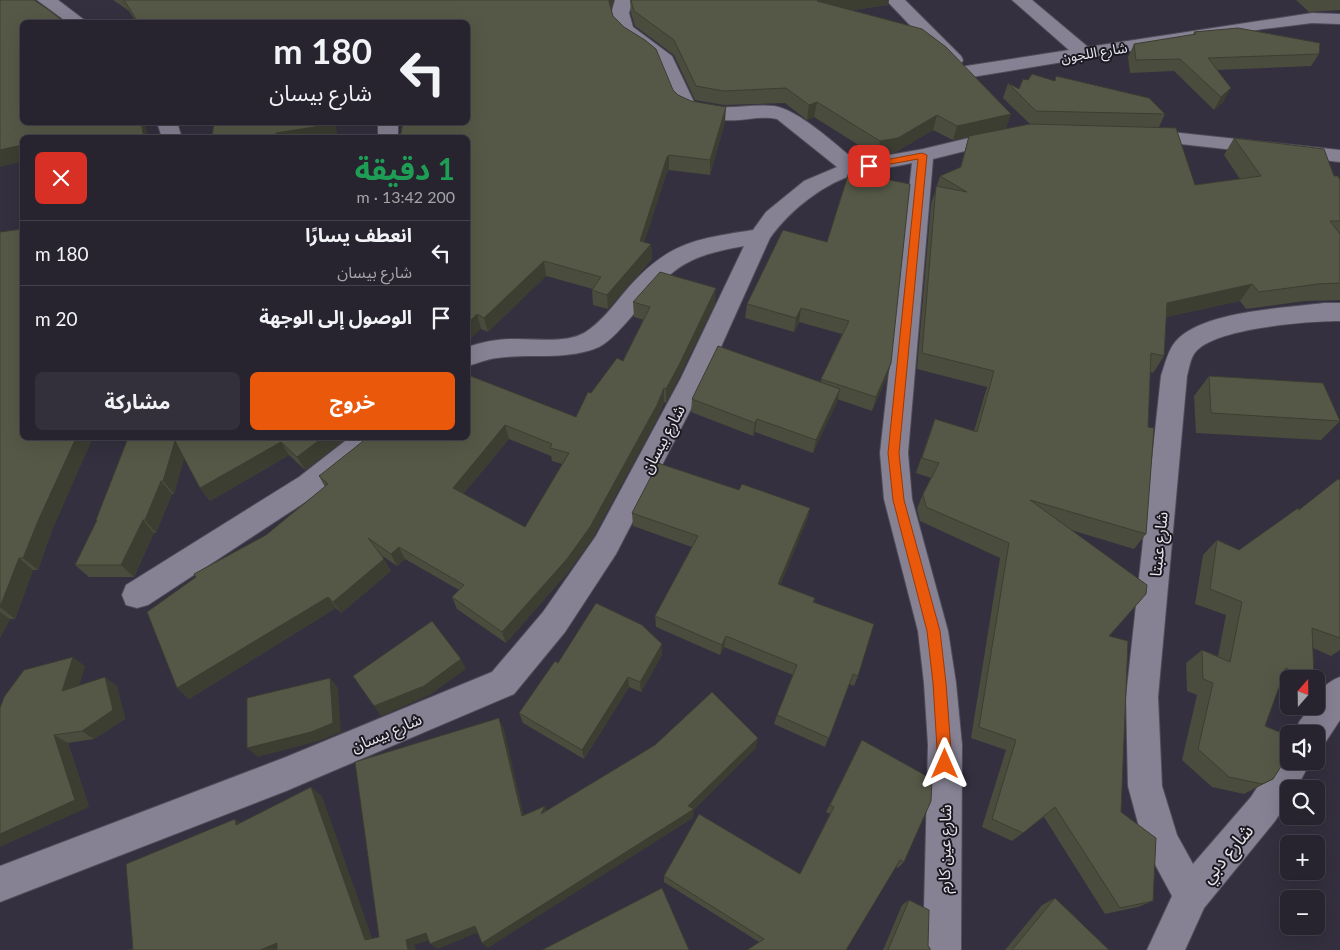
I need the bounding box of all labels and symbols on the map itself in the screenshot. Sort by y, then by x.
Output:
street label: شارع اللجون [1059,38,1129,69]
pin [848,145,890,187]
street label: شارع بيسان [636,402,691,478]
street label: شارع عنبتا [1145,511,1175,578]
north arrow [1280,670,1325,715]
street label: شارع بيسان [348,709,426,759]
position arrow [918,737,970,789]
street label: شارع عين كارم [934,804,958,894]
street label: شارع دبي [1195,819,1261,890]

